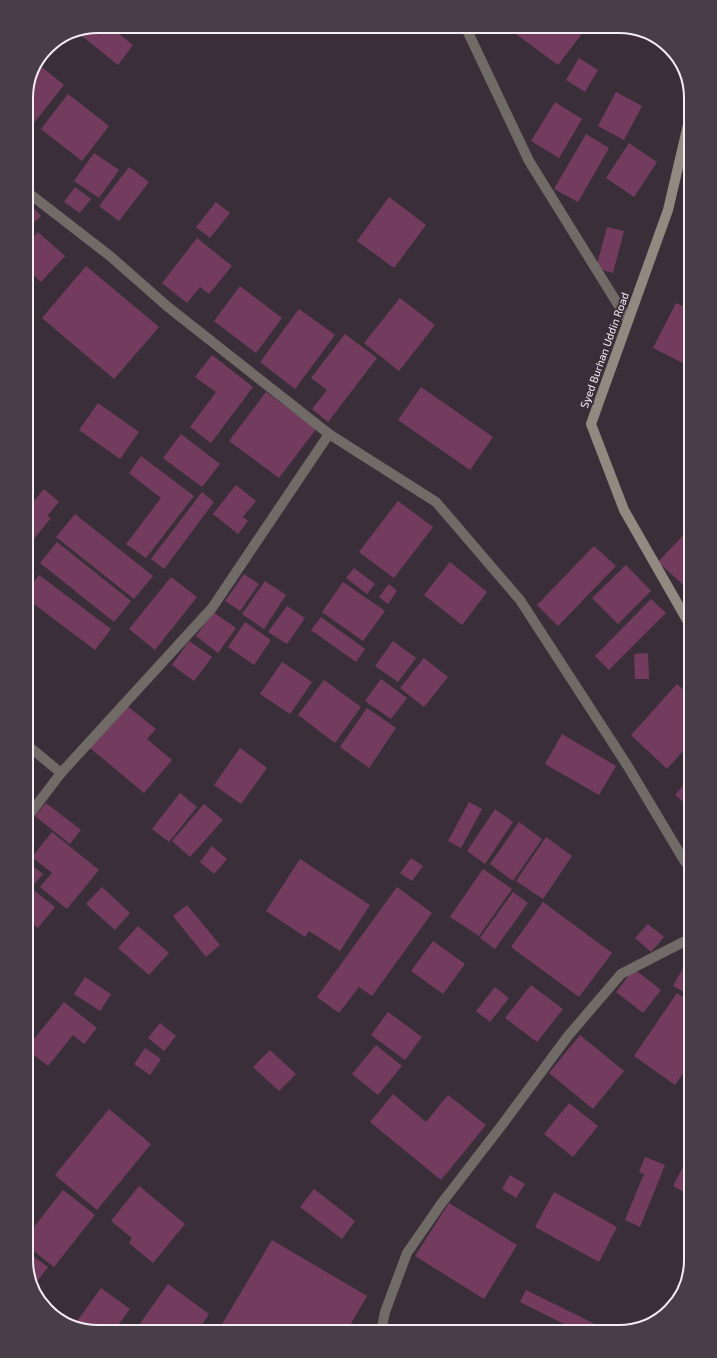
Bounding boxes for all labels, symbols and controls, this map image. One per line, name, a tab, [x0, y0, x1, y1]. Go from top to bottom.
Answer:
street label: Syed Burhan Uddin Road	[577, 290, 631, 410]

